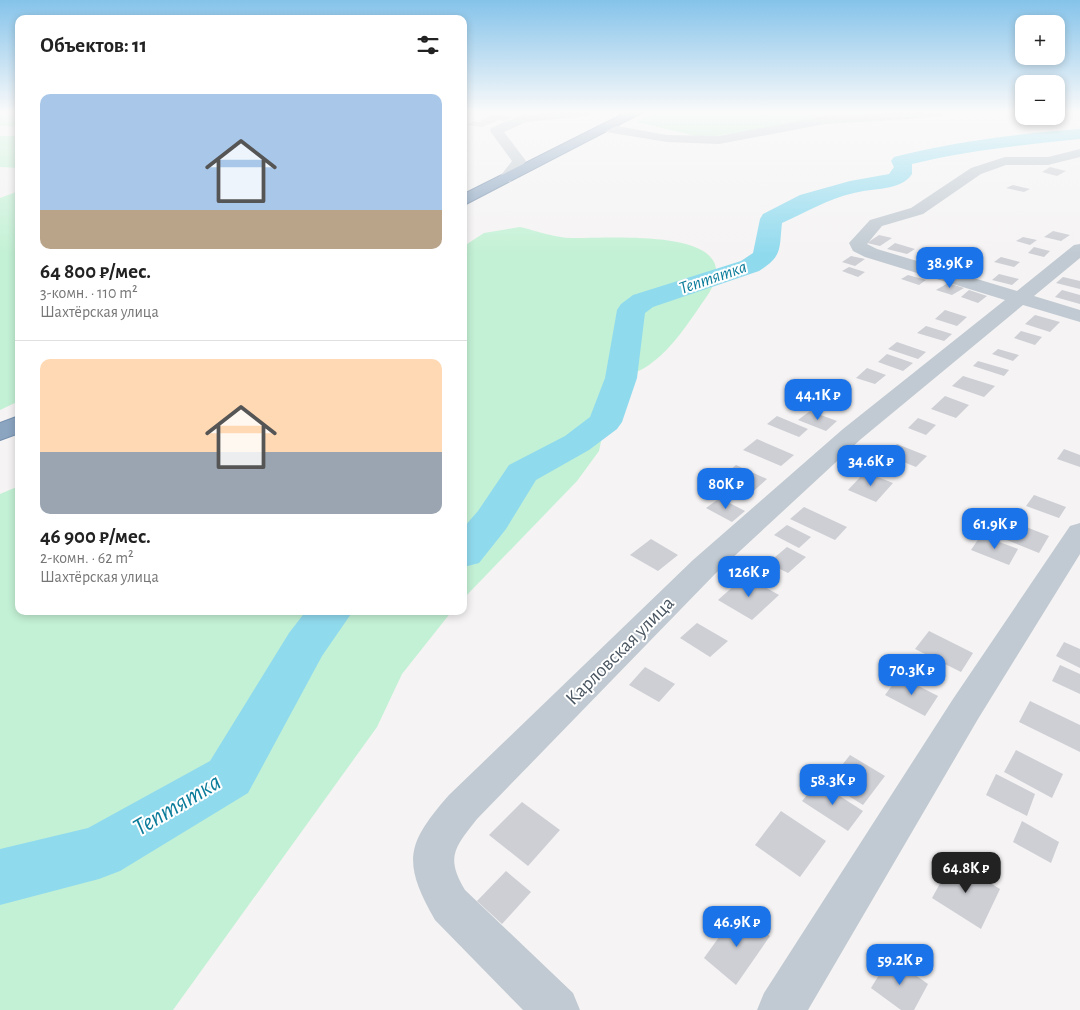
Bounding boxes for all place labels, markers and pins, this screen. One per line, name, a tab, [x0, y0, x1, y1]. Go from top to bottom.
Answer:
pin: 38.9K ₽	[904, 246, 996, 289]
pin: 44.1K ₽	[772, 378, 864, 421]
pin: 34.6K ₽	[825, 444, 917, 487]
pin: 80K ₽	[691, 468, 761, 510]
pin: 61.9K ₽	[949, 508, 1041, 550]
pin: 126K ₽	[708, 556, 790, 598]
pin: 70.3K ₽	[866, 654, 958, 696]
pin: 58.3K ₽	[787, 764, 879, 806]
pin: 64.8K ₽	[920, 852, 1012, 894]
pin: 46.9K ₽	[691, 906, 783, 948]
pin: 59.2K ₽	[854, 944, 946, 986]

